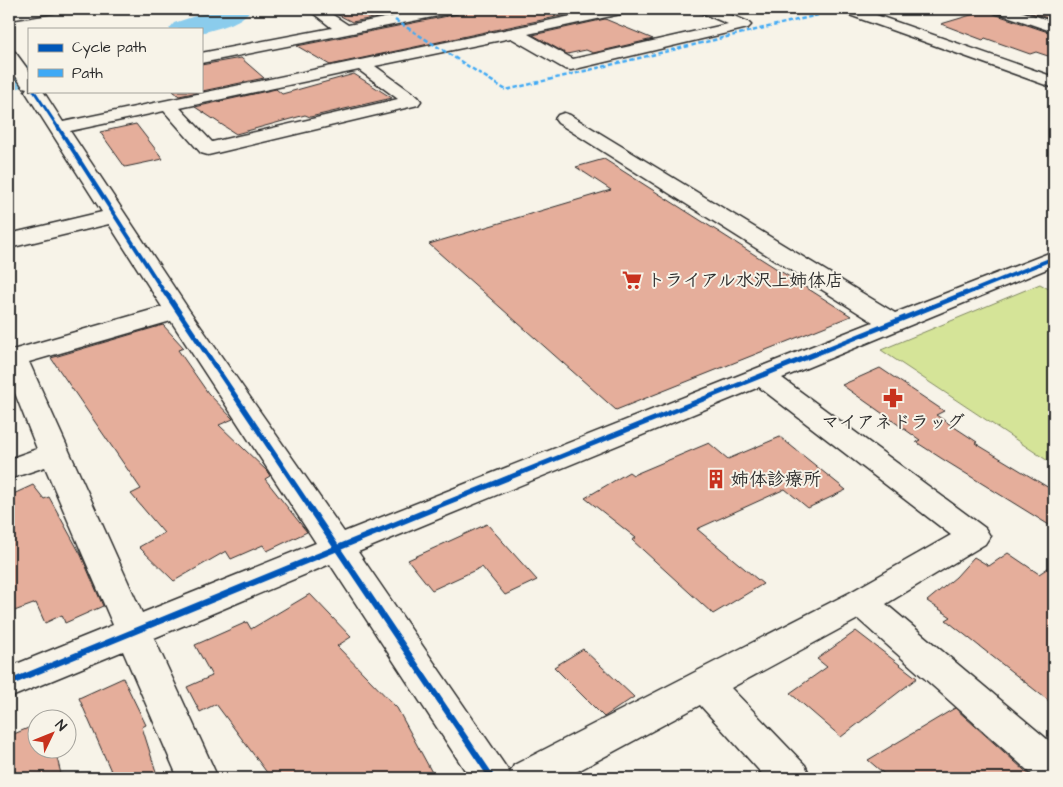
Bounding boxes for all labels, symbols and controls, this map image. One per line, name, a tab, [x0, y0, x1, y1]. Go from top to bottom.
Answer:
legend	[28, 28, 202, 92]
text: Cycle path	[72, 37, 147, 59]
text: Path	[72, 63, 103, 84]
place label: トライアル水沢上姉体店	[647, 268, 844, 293]
supermarket icon: トライアル水沢上姉体店	[621, 269, 643, 291]
pharmacy icon: マイアネドラッグ	[882, 387, 904, 409]
place label: マイアネドラッグ	[821, 410, 965, 435]
place label: 姉体診療所	[731, 467, 821, 492]
building icon: 姉体診療所	[705, 468, 727, 490]
north arrow	[28, 710, 78, 760]
text: N	[50, 716, 71, 736]

